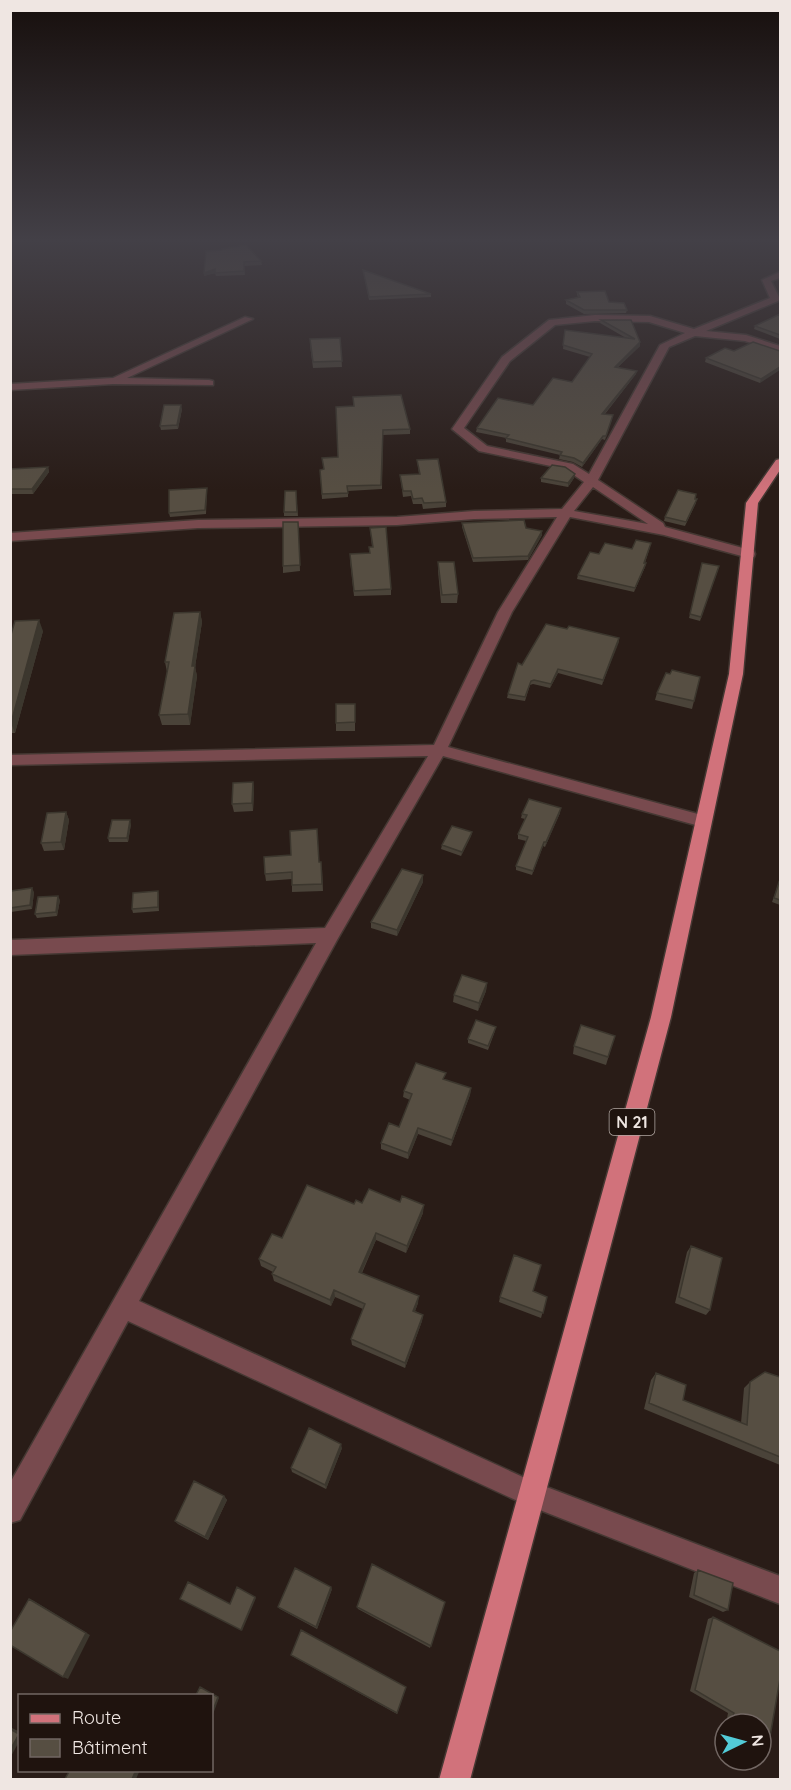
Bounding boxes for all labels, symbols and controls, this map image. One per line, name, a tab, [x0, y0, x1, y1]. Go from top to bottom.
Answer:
road number: N 21	[610, 1109, 654, 1135]
legend	[18, 1694, 213, 1772]
text: Route	[72, 1706, 121, 1729]
north arrow	[713, 1712, 773, 1772]
text: N	[747, 1734, 768, 1747]
text: Bâtiment	[72, 1736, 148, 1759]

